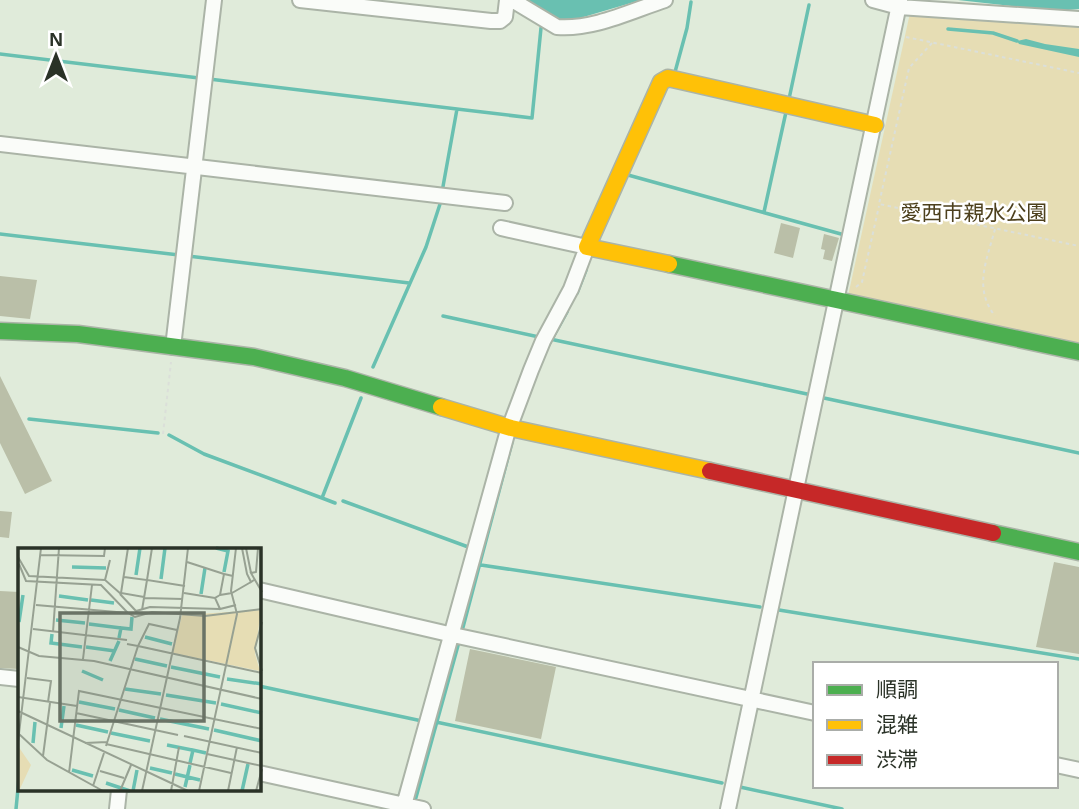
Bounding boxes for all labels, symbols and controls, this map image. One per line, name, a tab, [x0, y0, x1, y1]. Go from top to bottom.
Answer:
north arrow	[21, 21, 91, 91]
text: N	[49, 29, 63, 50]
park label: 愛西市親水公園	[901, 201, 1048, 224]
inset map	[18, 548, 261, 792]
legend	[813, 662, 1058, 788]
text: 順調	[876, 678, 918, 701]
text: 混雑	[876, 713, 918, 736]
text: 渋滞	[876, 748, 918, 771]

